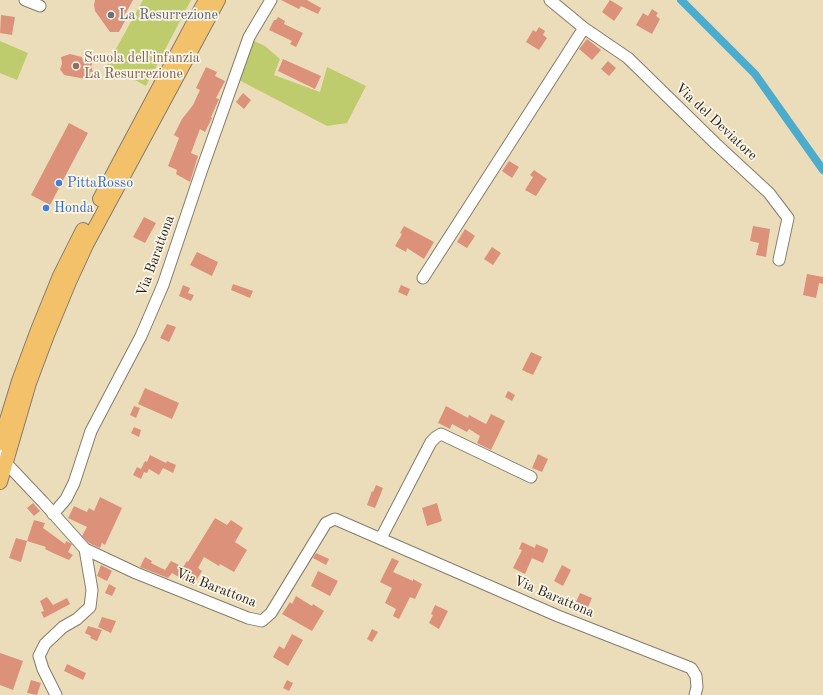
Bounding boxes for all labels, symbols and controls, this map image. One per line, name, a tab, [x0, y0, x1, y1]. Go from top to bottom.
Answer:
place label: La Resurrezione	[119, 7, 218, 23]
marker: La Resurrezione	[106, 10, 116, 20]
place label: Scuola dell'infanzia La Resurrezione	[84, 50, 200, 82]
marker: Scuola dell'infanzia La Resurrezione	[71, 61, 81, 71]
street label: Via del Deviatore	[672, 80, 760, 164]
place label: PittaRosso	[67, 175, 133, 191]
marker: PittaRosso	[54, 178, 64, 188]
place label: Honda	[54, 200, 94, 216]
marker: Honda	[41, 203, 51, 213]
street label: Via Barattona	[134, 213, 178, 299]
street label: Via Barattona	[173, 565, 259, 611]
street label: Via Barattona	[511, 573, 597, 621]

